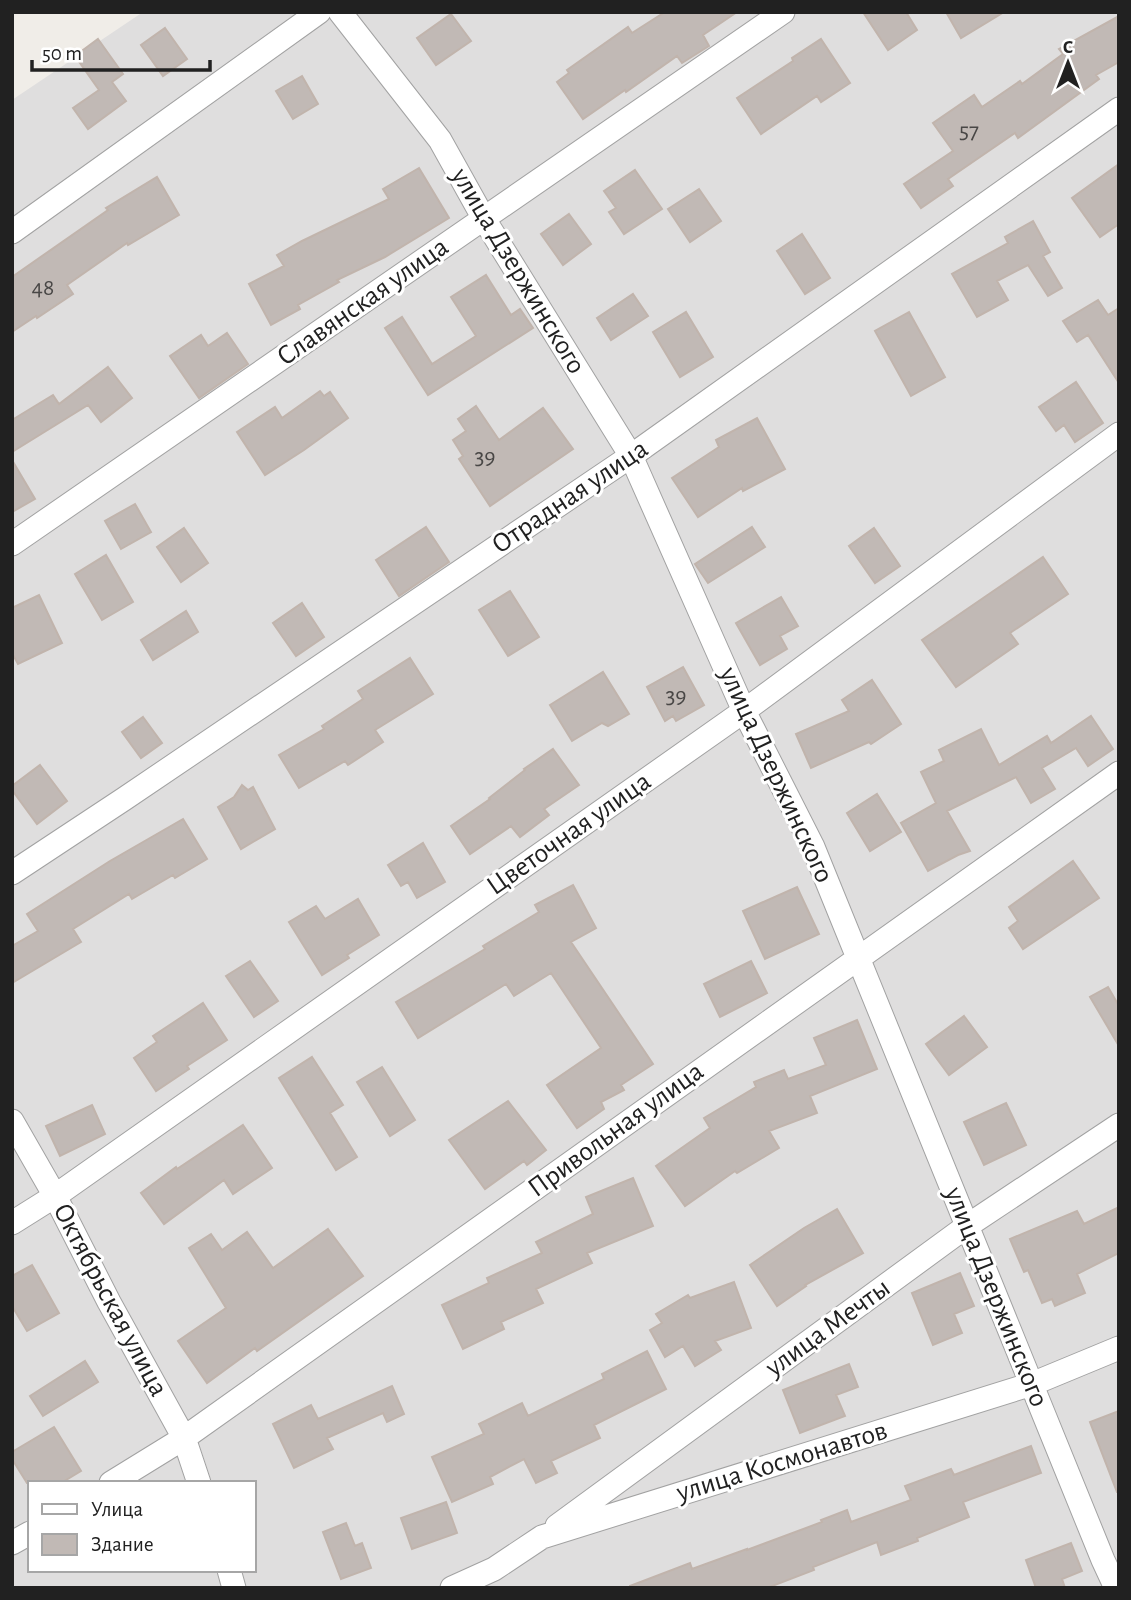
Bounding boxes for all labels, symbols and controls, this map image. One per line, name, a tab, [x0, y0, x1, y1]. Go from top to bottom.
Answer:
scale bar	[32, 28, 210, 72]
north arrow	[1033, 28, 1103, 98]
text: С	[1063, 38, 1073, 57]
text: 50 m	[42, 43, 82, 64]
house number: 57	[959, 119, 979, 143]
street label: улица Дзержинского	[445, 163, 590, 379]
street label: Славянская улица	[272, 232, 454, 371]
house number: 48	[32, 276, 54, 300]
street label: Отрадная улица	[487, 434, 653, 559]
house number: 39	[474, 445, 496, 469]
street label: улица Дзержинского	[713, 662, 838, 887]
house number: 39	[665, 684, 687, 708]
street label: Цветочная улица	[482, 767, 656, 901]
street label: Привольная улица	[523, 1057, 709, 1203]
street label: улица Дзержинского	[939, 1182, 1053, 1411]
street label: Октябрьская улица	[47, 1199, 173, 1401]
street label: улица Мечты	[760, 1274, 895, 1383]
street label: улица Космонавтов	[672, 1417, 891, 1508]
legend	[28, 1481, 256, 1572]
text: Улица	[91, 1499, 144, 1520]
text: Здание	[91, 1534, 154, 1555]

